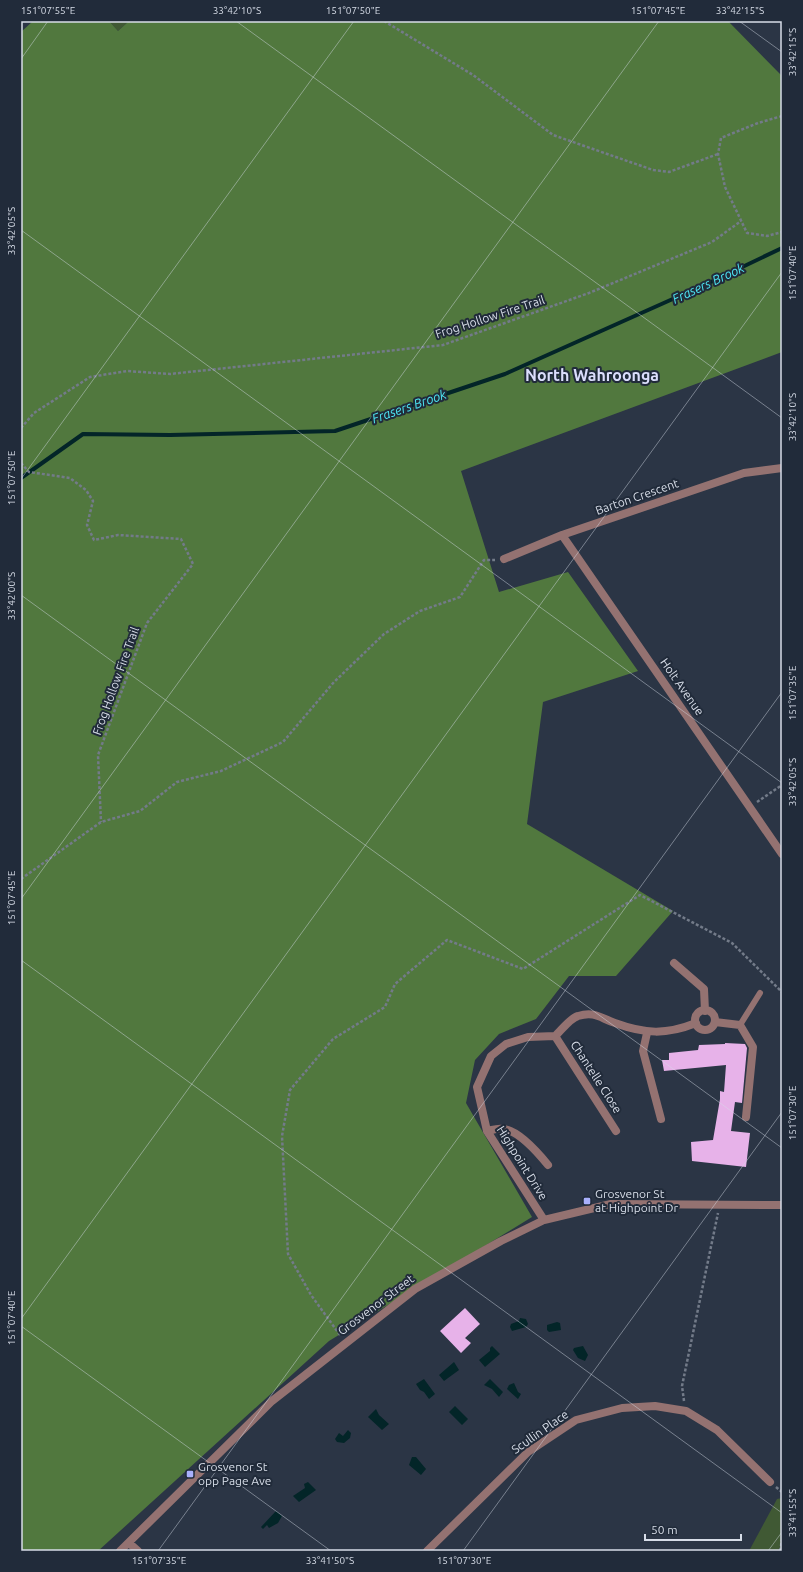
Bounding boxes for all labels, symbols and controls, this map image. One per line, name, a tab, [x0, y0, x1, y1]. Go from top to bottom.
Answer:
text: 151°07'55"E	[21, 5, 76, 16]
text: 33°42'10"S	[213, 5, 261, 16]
text: 151°07'50"E	[326, 5, 381, 16]
text: 151°07'45"E	[631, 5, 686, 16]
text: 33°42'15"S	[716, 5, 764, 16]
text: 33°42'15"S	[787, 28, 798, 76]
text: 33°42'05"S	[6, 207, 17, 255]
text: 151°07'40"E	[787, 245, 798, 300]
water label: Frasers Brook	[670, 260, 747, 306]
street label: Frog Hollow Fire Trail	[434, 293, 546, 340]
district label: North Wahroonga	[525, 366, 659, 384]
water label: Frasers Brook	[370, 387, 448, 425]
text: 33°42'10"S	[787, 393, 798, 441]
text: 151°07'50"E	[6, 450, 17, 505]
street label: Barton Crescent	[594, 476, 680, 517]
text: 33°42'00"S	[6, 572, 17, 620]
street label: Frog Hollow Fire Trail	[90, 625, 141, 737]
street label: Holt Avenue	[658, 656, 707, 718]
text: 151°07'35"E	[787, 665, 798, 720]
text: 33°42'05"S	[787, 758, 798, 806]
text: 151°07'45"E	[6, 870, 17, 925]
street label: Chantelle Close	[568, 1038, 625, 1115]
text: 151°07'30"E	[787, 1085, 798, 1140]
street label: Highpoint Drive	[494, 1123, 550, 1202]
place label: Grosvenor St at Highpoint Dr	[595, 1187, 678, 1214]
marker: Grosvenor St at Highpoint Dr	[582, 1196, 592, 1206]
street label: Grosvenor Street	[335, 1272, 417, 1337]
text: 151°07'40"E	[6, 1290, 17, 1345]
street label: Scullin Place	[509, 1407, 571, 1456]
place label: Grosvenor St opp Page Ave	[198, 1460, 271, 1487]
marker: Grosvenor St opp Page Ave	[185, 1469, 195, 1479]
text: 33°41'55"S	[787, 1489, 798, 1537]
scale bar	[645, 1516, 741, 1542]
text: 50 m	[651, 1523, 678, 1536]
text: 151°07'35"E	[132, 1555, 187, 1566]
text: 33°41'50"S	[306, 1555, 354, 1566]
text: 151°07'30"E	[437, 1555, 492, 1566]

